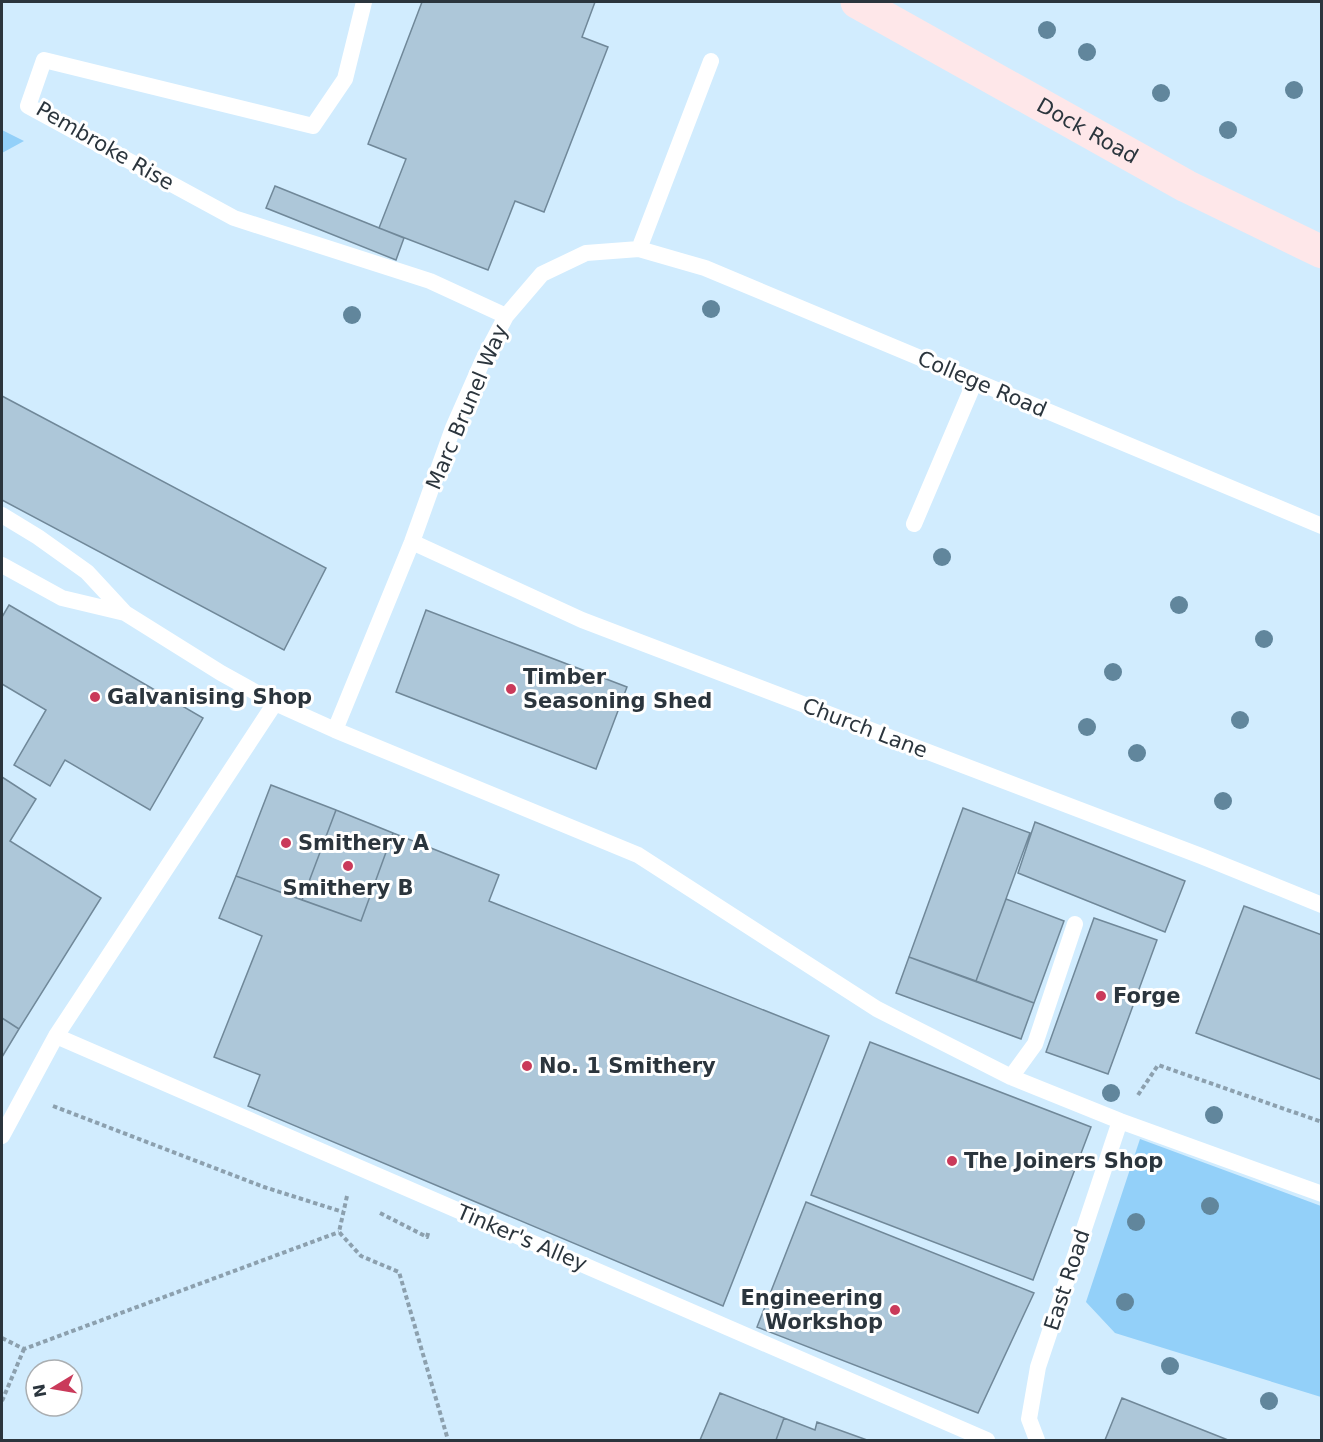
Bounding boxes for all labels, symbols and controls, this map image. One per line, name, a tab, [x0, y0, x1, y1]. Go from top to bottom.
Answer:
street label: Dock Road	[1033, 93, 1142, 169]
street label: Pembroke Rise	[32, 97, 178, 195]
street label: Marc Brunel Way	[421, 321, 513, 493]
street label: College Road	[914, 346, 1050, 422]
place label: Timber Seasoning Shed	[523, 665, 712, 713]
marker: Timber Seasoning Shed	[504, 682, 518, 696]
place label: Galvanising Shop	[107, 685, 312, 709]
marker: Galvanising Shop	[88, 690, 102, 704]
street label: Church Lane	[799, 693, 931, 763]
place label: Smithery A	[298, 831, 430, 855]
marker: Smithery A	[279, 836, 293, 850]
marker: Smithery B	[341, 859, 355, 873]
place label: Smithery B	[283, 876, 413, 900]
place label: Forge	[1113, 984, 1181, 1008]
marker: Forge	[1094, 989, 1108, 1003]
place label: No. 1 Smithery	[539, 1054, 716, 1078]
marker: No. 1 Smithery	[520, 1059, 534, 1073]
place label: The Joiners Shop	[964, 1149, 1163, 1173]
marker: The Joiners Shop	[945, 1154, 959, 1168]
street label: Tinker's Alley	[452, 1199, 591, 1276]
street label: East Road	[1039, 1227, 1095, 1333]
place label: Engineering Workshop	[741, 1286, 883, 1334]
marker: Engineering Workshop	[888, 1303, 902, 1317]
north arrow	[24, 1358, 84, 1418]
text: N	[29, 1382, 50, 1399]

